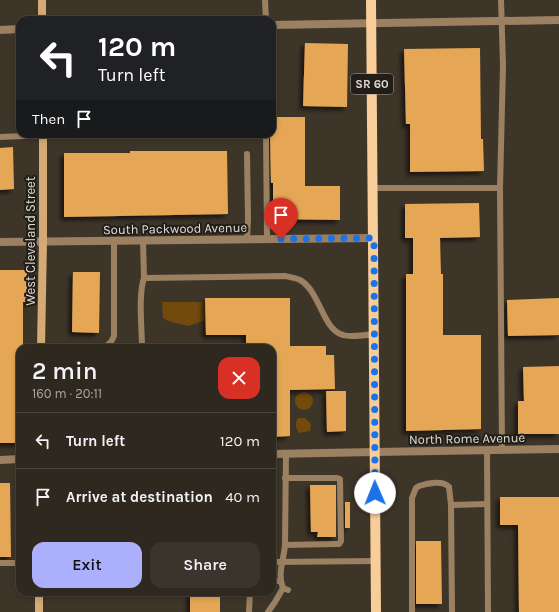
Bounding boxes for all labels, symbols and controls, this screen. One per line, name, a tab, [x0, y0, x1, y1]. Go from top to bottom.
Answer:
text: 120 m	[98, 30, 176, 63]
icon: left	[32, 32, 84, 84]
text: Turn left	[98, 64, 166, 86]
road number: SR 60	[351, 74, 393, 94]
icon: arrive	[73, 108, 95, 130]
text: Then	[32, 110, 65, 128]
street label: West Cleveland Street	[23, 176, 38, 306]
pin	[264, 198, 298, 239]
icon: arrive	[270, 204, 292, 226]
street label: South Packwood Avenue	[103, 220, 248, 237]
text: 2 min	[32, 357, 98, 385]
button: close	[218, 357, 260, 399]
text: 160 m · 20:11	[32, 386, 102, 401]
icon: left	[32, 430, 54, 452]
street label: North Rome Avenue	[409, 430, 526, 447]
text: Turn left	[66, 432, 125, 450]
text: 120 m	[220, 432, 260, 450]
position arrow	[354, 472, 396, 514]
icon: arrive	[32, 486, 54, 508]
text: Arrive at destination	[66, 488, 213, 506]
text: 40 m	[225, 488, 260, 506]
button: Exit	[32, 542, 142, 588]
button: Share	[150, 542, 260, 588]

